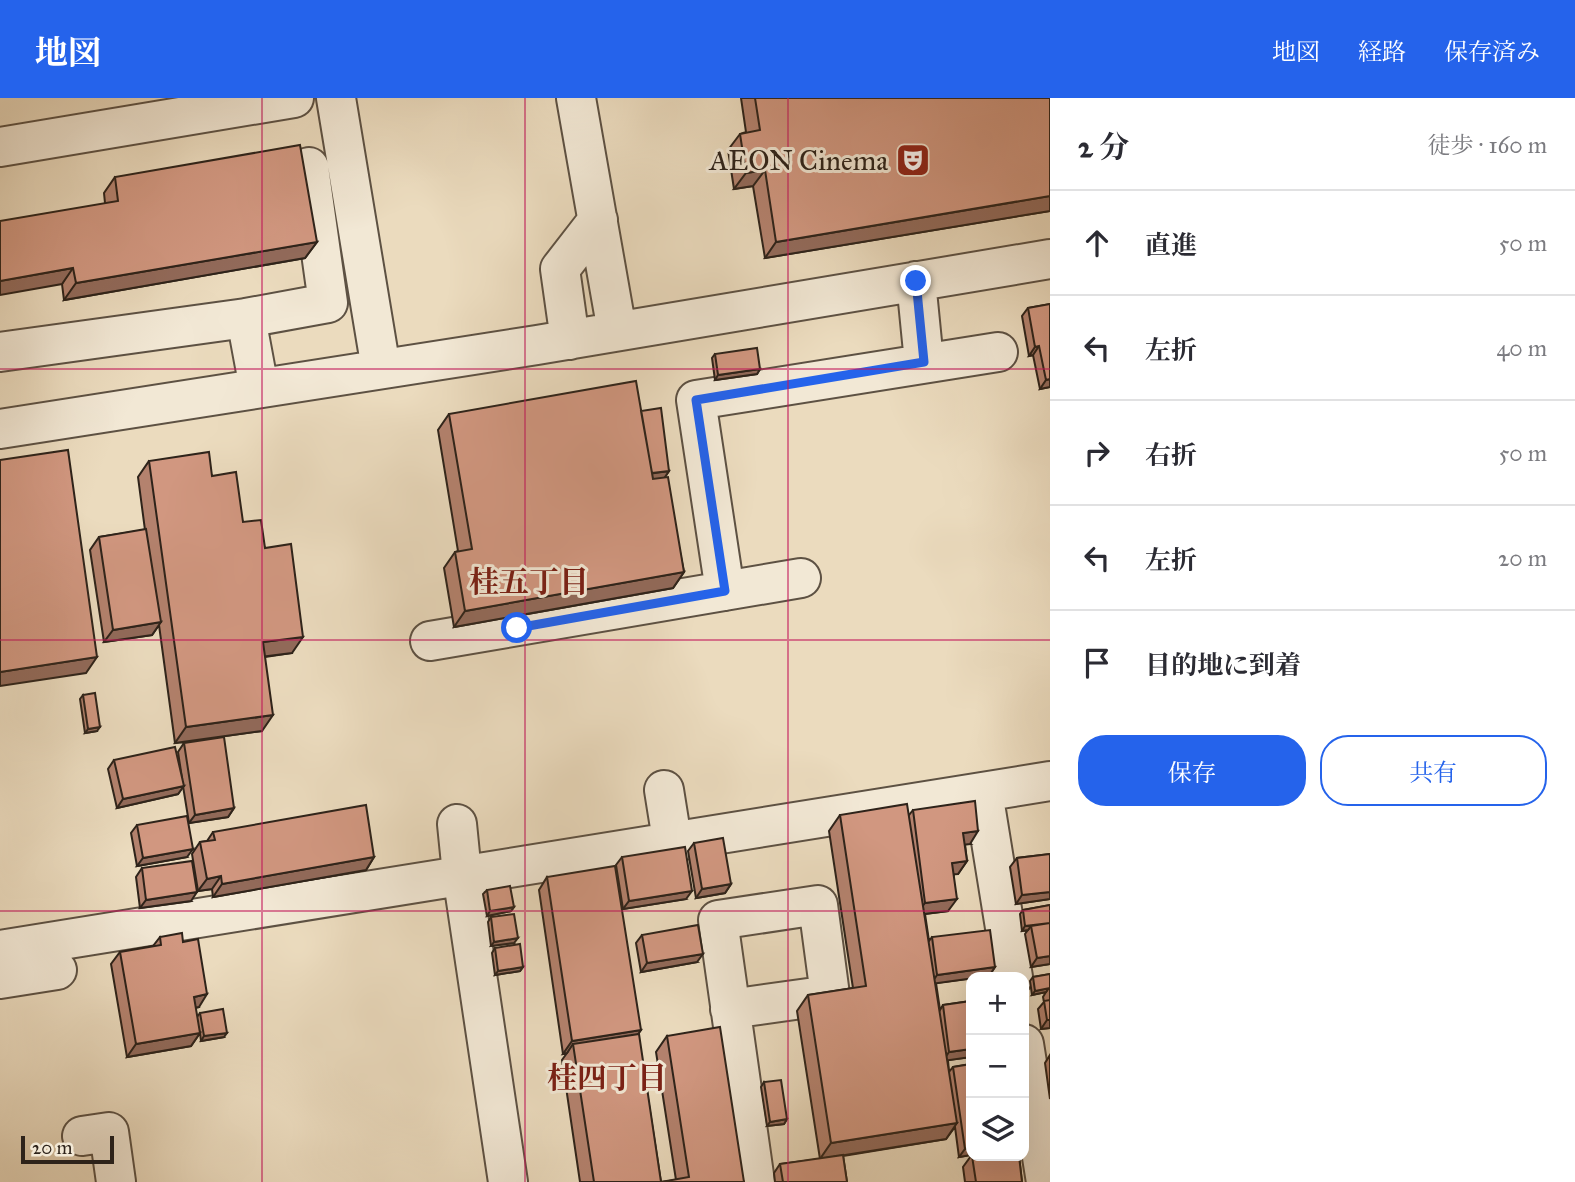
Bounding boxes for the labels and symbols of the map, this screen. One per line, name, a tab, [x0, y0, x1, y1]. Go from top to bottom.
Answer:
theatre icon: AEON Cinema	[894, 141, 932, 179]
place label: AEON Cinema	[708, 143, 888, 178]
route end	[900, 265, 931, 296]
district label: 桂五丁目	[469, 564, 589, 600]
route start	[501, 612, 532, 643]
district label: 桂四丁目	[547, 1060, 667, 1096]
scale bar	[21, 1133, 114, 1165]

